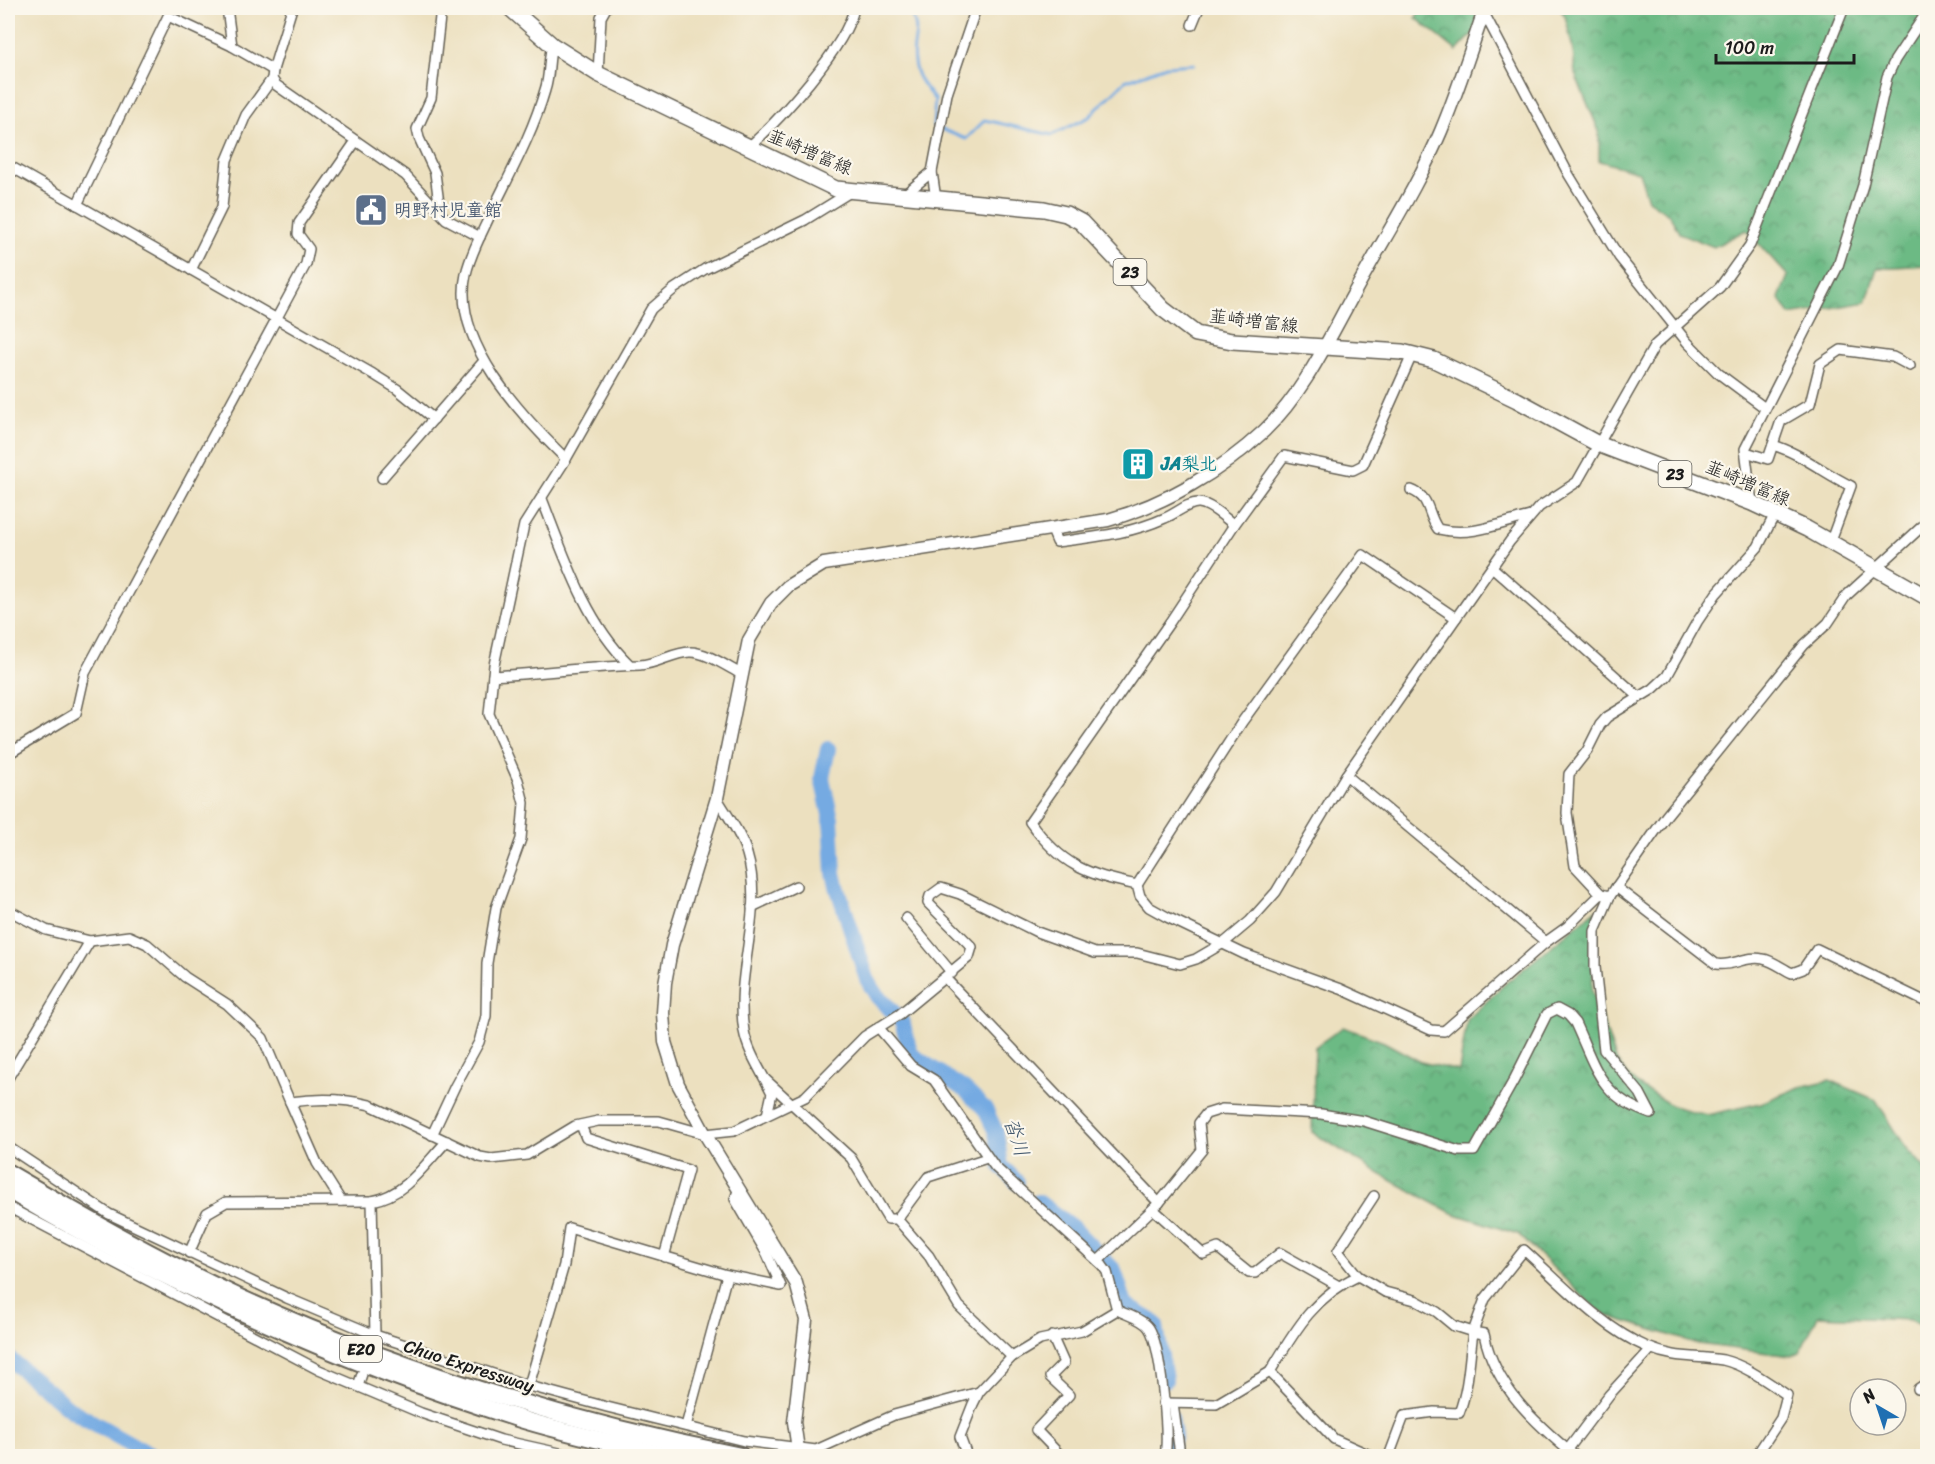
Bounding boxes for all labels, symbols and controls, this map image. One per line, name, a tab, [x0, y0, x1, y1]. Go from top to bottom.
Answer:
scale bar	[1716, 27, 1854, 65]
text: 100 m	[1725, 32, 1774, 64]
street label: 韮崎増富線	[762, 120, 858, 184]
public building icon: 明野村児童館	[353, 192, 389, 228]
place label: 明野村児童館	[394, 194, 502, 226]
road number: 23	[1114, 259, 1146, 285]
street label: 韮崎増富線	[1207, 300, 1301, 342]
building icon: JA梨北	[1120, 446, 1156, 482]
place label: JA梨北	[1160, 448, 1217, 480]
street label: 韮崎増富線	[1700, 451, 1796, 515]
road number: 23	[1658, 461, 1692, 487]
water label: 沓川	[994, 1113, 1039, 1162]
street label: Chuo Expressway	[400, 1330, 539, 1402]
road number: E20	[340, 1336, 382, 1362]
north arrow	[1848, 1377, 1908, 1437]
text: N	[1855, 1380, 1883, 1411]

